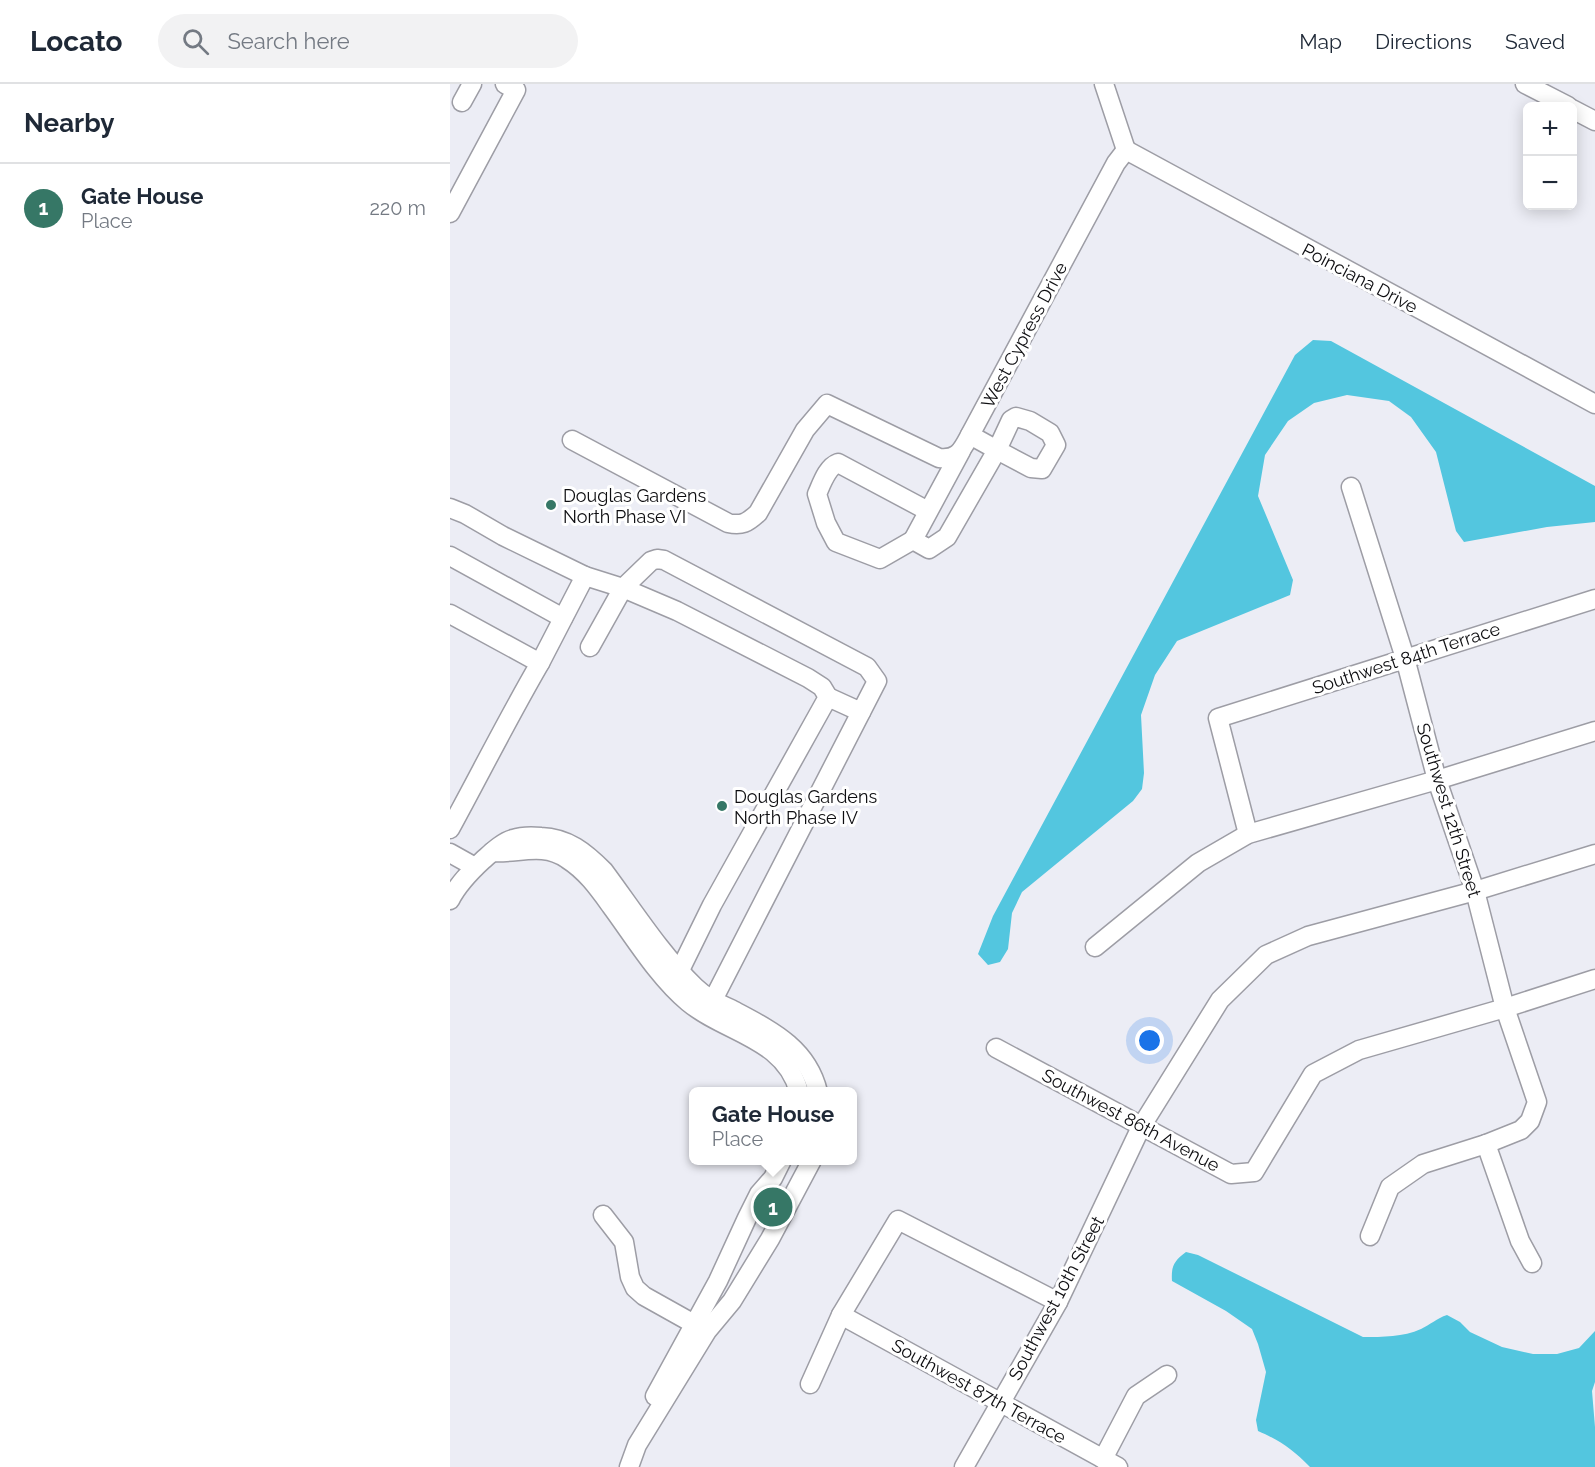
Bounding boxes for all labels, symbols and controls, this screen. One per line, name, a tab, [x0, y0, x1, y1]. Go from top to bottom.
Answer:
search box	[158, 14, 578, 68]
text: Locato	[30, 25, 122, 58]
icon: search	[179, 25, 212, 58]
text: Search here	[227, 28, 350, 54]
text: Map	[1299, 29, 1342, 54]
text: Directions	[1375, 29, 1472, 54]
text: Saved	[1505, 29, 1565, 54]
map controls	[1523, 102, 1577, 210]
button: +	[1523, 102, 1577, 156]
text: Nearby	[24, 108, 114, 138]
button: −	[1523, 156, 1577, 210]
text: Gate House	[81, 183, 203, 209]
text: 1	[39, 196, 48, 220]
text: 220 m	[369, 196, 426, 220]
text: Place	[81, 209, 132, 233]
street label: Poinciana Drive	[1299, 239, 1422, 317]
street label: West Cypress Drive	[977, 258, 1072, 412]
place label: Douglas Gardens North Phase VI	[563, 485, 706, 527]
marker: Douglas Gardens North Phase VI	[544, 498, 558, 512]
street label: Southwest 84th Terrace	[1309, 618, 1503, 698]
street label: Southwest 12th Street	[1413, 720, 1485, 900]
place label: Douglas Gardens North Phase IV	[734, 786, 877, 828]
marker: Douglas Gardens North Phase IV	[715, 799, 729, 813]
your location	[1135, 1026, 1164, 1055]
street label: Southwest 86th Avenue	[1039, 1064, 1224, 1176]
popup	[689, 1087, 857, 1165]
text: Gate House	[712, 1101, 834, 1127]
text: Place	[712, 1127, 763, 1151]
pin: 1	[754, 1184, 792, 1230]
street label: Southwest 10th Street	[1004, 1212, 1108, 1384]
street label: Southwest 87th Terrace	[888, 1334, 1070, 1448]

